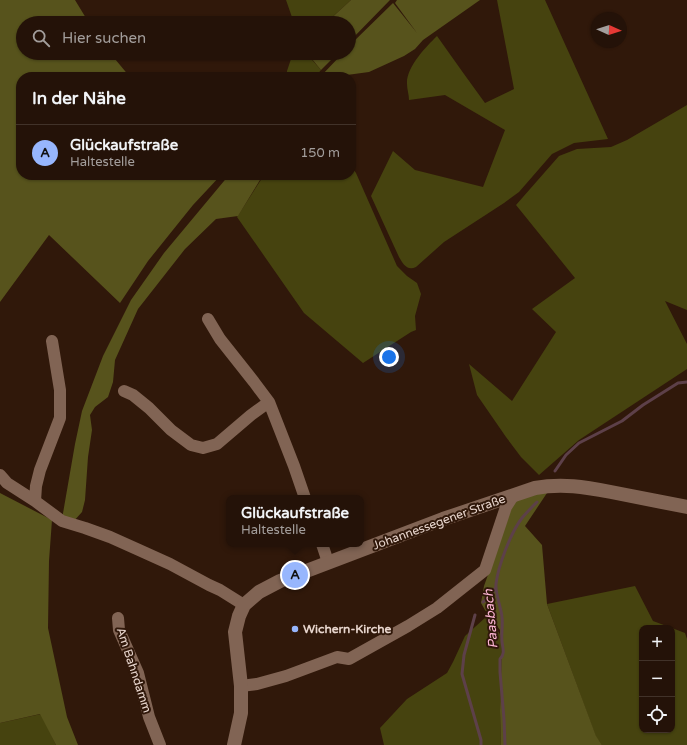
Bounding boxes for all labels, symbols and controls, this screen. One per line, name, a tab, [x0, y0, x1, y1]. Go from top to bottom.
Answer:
north arrow	[591, 12, 627, 48]
search box	[16, 16, 356, 60]
icon: search	[30, 27, 52, 49]
text: Hier suchen	[62, 29, 146, 47]
text: In der Nähe	[32, 88, 126, 109]
text: Glückaufstraße	[70, 136, 178, 154]
text: A	[40, 145, 50, 161]
text: 150 m	[300, 145, 340, 161]
text: Haltestelle	[70, 154, 135, 170]
your location	[379, 347, 399, 367]
street label: Johannessegener Straße	[371, 491, 507, 553]
popup	[226, 495, 364, 547]
text: Glückaufstraße	[241, 504, 349, 522]
text: Haltestelle	[241, 522, 306, 538]
pin: A	[282, 560, 308, 590]
water label: Paasbach	[480, 587, 502, 649]
place label: Wichern-Kirche	[303, 622, 391, 636]
marker: Wichern-Kirche	[290, 624, 300, 634]
street label: Am Bahndamm	[114, 625, 154, 715]
map controls	[639, 625, 675, 733]
button: +	[639, 625, 675, 661]
button: −	[639, 661, 675, 697]
button: locate	[639, 697, 675, 733]

